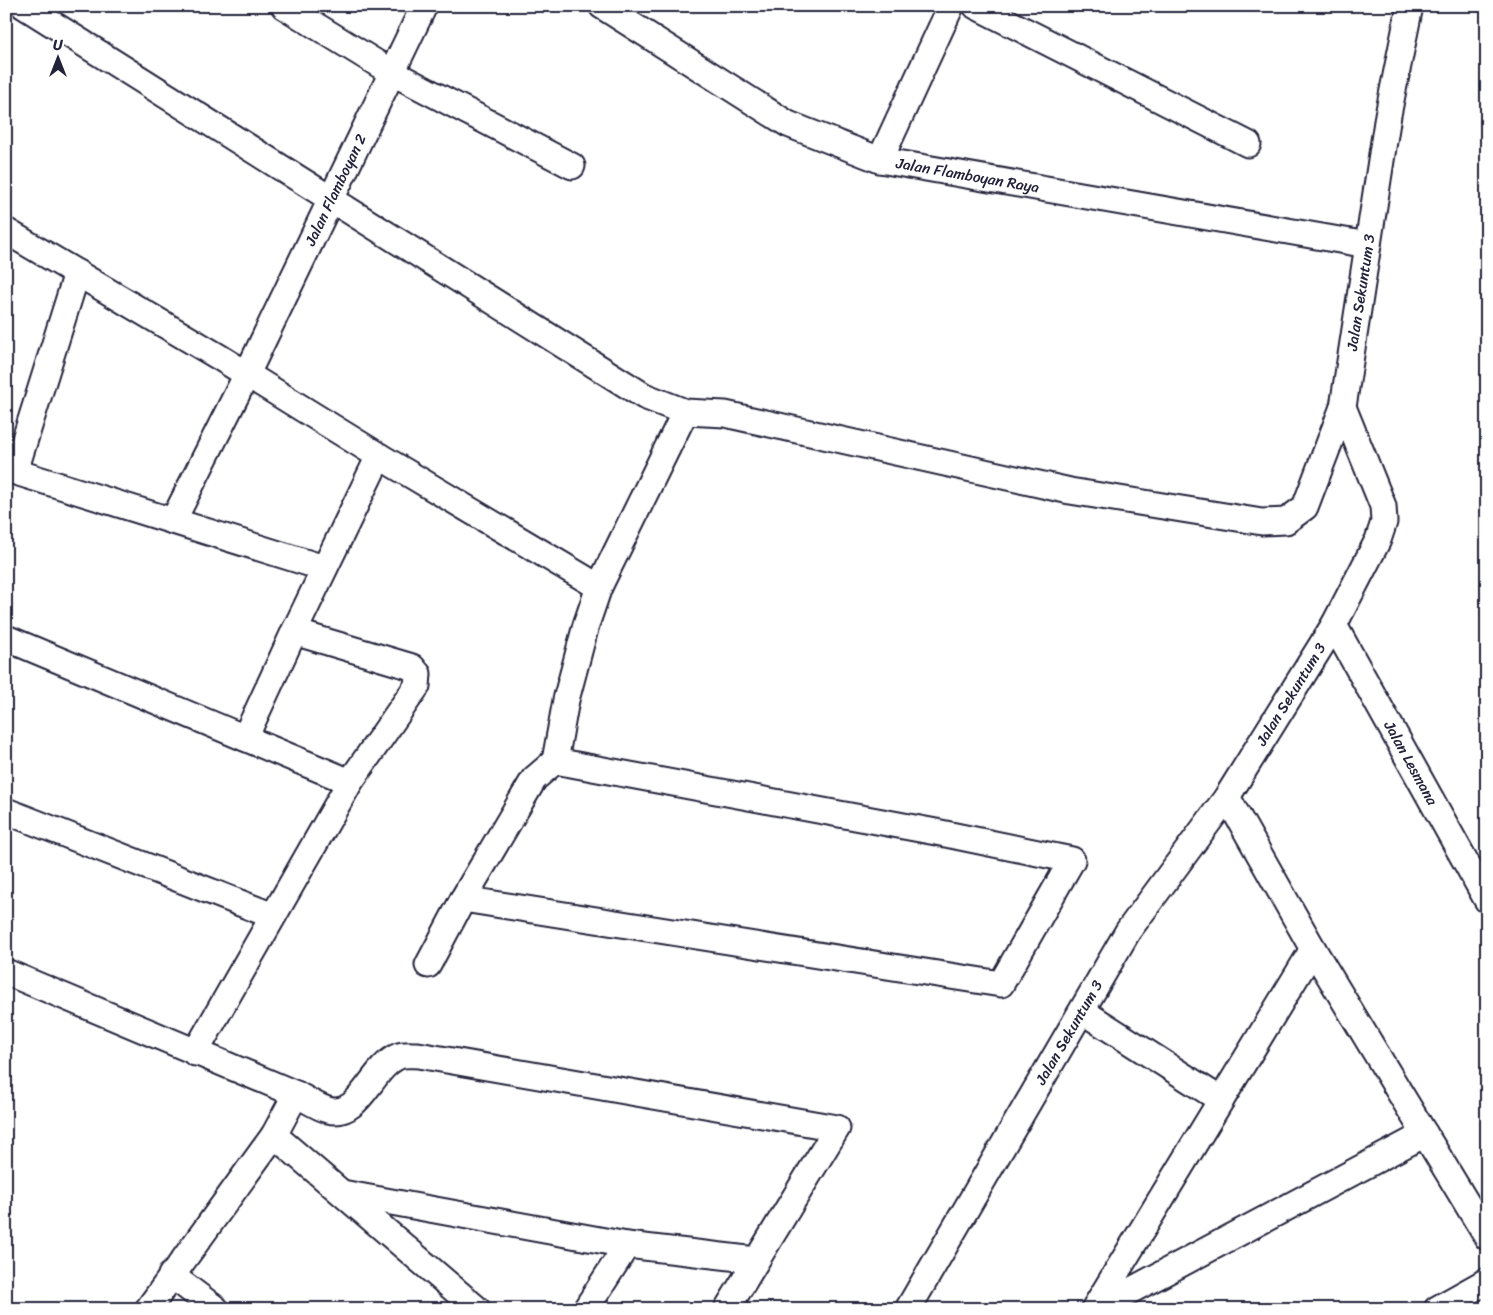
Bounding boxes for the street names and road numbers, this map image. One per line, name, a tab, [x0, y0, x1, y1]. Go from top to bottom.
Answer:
street label: Jalan Flamboyan 2	[297, 129, 374, 251]
street label: Jalan Flamboyan Raya	[893, 150, 1042, 201]
street label: Jalan Sekuntum 3	[1339, 232, 1382, 353]
street label: Jalan Sekuntum 3	[1248, 637, 1333, 752]
street label: Jalan Lesmana	[1376, 715, 1445, 811]
street label: Jalan Sekuntum 3	[1028, 975, 1110, 1091]

